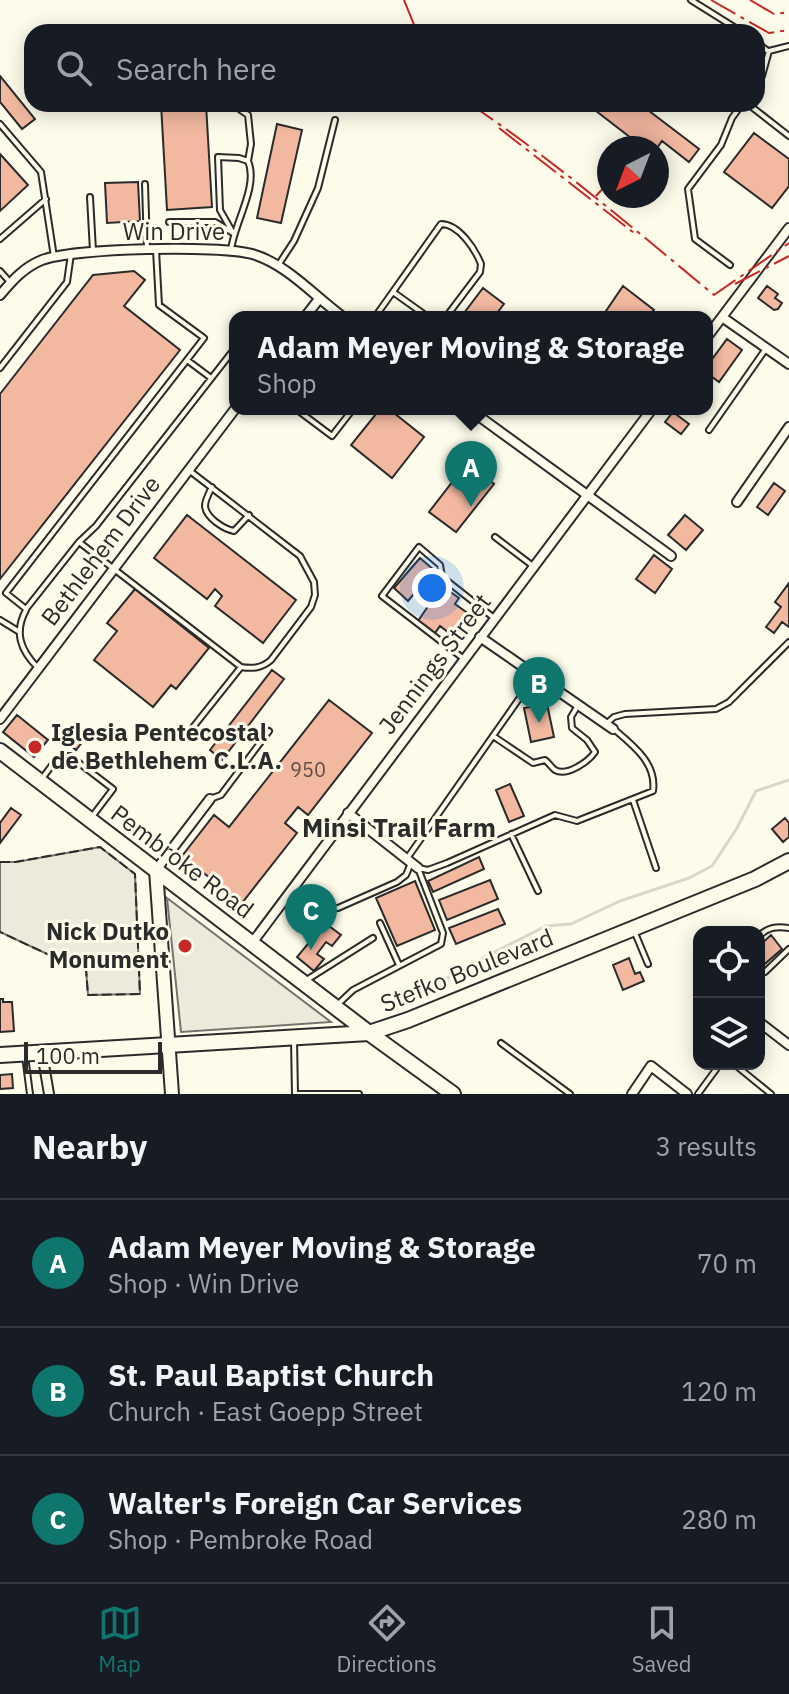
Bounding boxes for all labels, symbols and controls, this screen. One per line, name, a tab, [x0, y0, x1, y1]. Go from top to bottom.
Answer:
search box	[24, 24, 765, 112]
icon: search	[52, 46, 96, 90]
text: Search here	[116, 49, 277, 88]
north arrow	[597, 136, 669, 208]
street label: Win Drive	[123, 215, 225, 247]
popup	[229, 311, 713, 415]
text: Adam Meyer Moving & Storage	[257, 327, 685, 366]
text: Shop	[257, 366, 317, 400]
pin: A	[445, 441, 497, 507]
street label: Bethlehem Drive	[33, 469, 167, 632]
your location	[412, 568, 452, 608]
street label: Jennings Street	[371, 587, 498, 740]
pin: B	[513, 657, 565, 723]
place label: Iglesia Pentecostal de Bethlehem C.L.A.	[51, 716, 282, 776]
marker: Iglesia Pentecostal de Bethlehem C.L.A.	[26, 738, 44, 756]
house number: 950	[290, 756, 326, 783]
street label: Pembroke Road	[105, 797, 260, 925]
district label: Minsi Trail Farm	[302, 810, 496, 844]
pin: C	[285, 884, 337, 950]
place label: Nick Dutko Monument	[46, 915, 169, 975]
street label: Stefko Boulevard	[375, 921, 558, 1019]
map controls	[693, 926, 765, 1070]
button: locate	[693, 926, 765, 998]
marker: Nick Dutko Monument	[176, 937, 194, 955]
button: layers	[693, 998, 765, 1070]
scale bar	[24, 1038, 162, 1074]
text: 100 m	[36, 1041, 100, 1070]
text: Nearby	[32, 1124, 147, 1168]
text: 3 results	[655, 1129, 757, 1163]
text: Adam Meyer Moving & Storage	[108, 1227, 536, 1266]
text: A	[49, 1246, 67, 1280]
text: 70 m	[697, 1246, 757, 1280]
text: Shop · Win Drive	[108, 1266, 299, 1300]
text: St. Paul Baptist Church	[108, 1355, 434, 1394]
text: B	[49, 1374, 67, 1408]
text: 120 m	[681, 1374, 757, 1408]
text: Church · East Goepp Street	[108, 1394, 423, 1428]
text: Walter's Foreign Car Services	[108, 1483, 522, 1522]
text: C	[50, 1502, 66, 1536]
text: 280 m	[681, 1502, 757, 1536]
text: Shop · Pembroke Road	[108, 1522, 373, 1556]
tab: Map	[98, 1601, 142, 1678]
tab: Directions	[337, 1601, 437, 1678]
tab: Saved	[632, 1601, 691, 1678]

